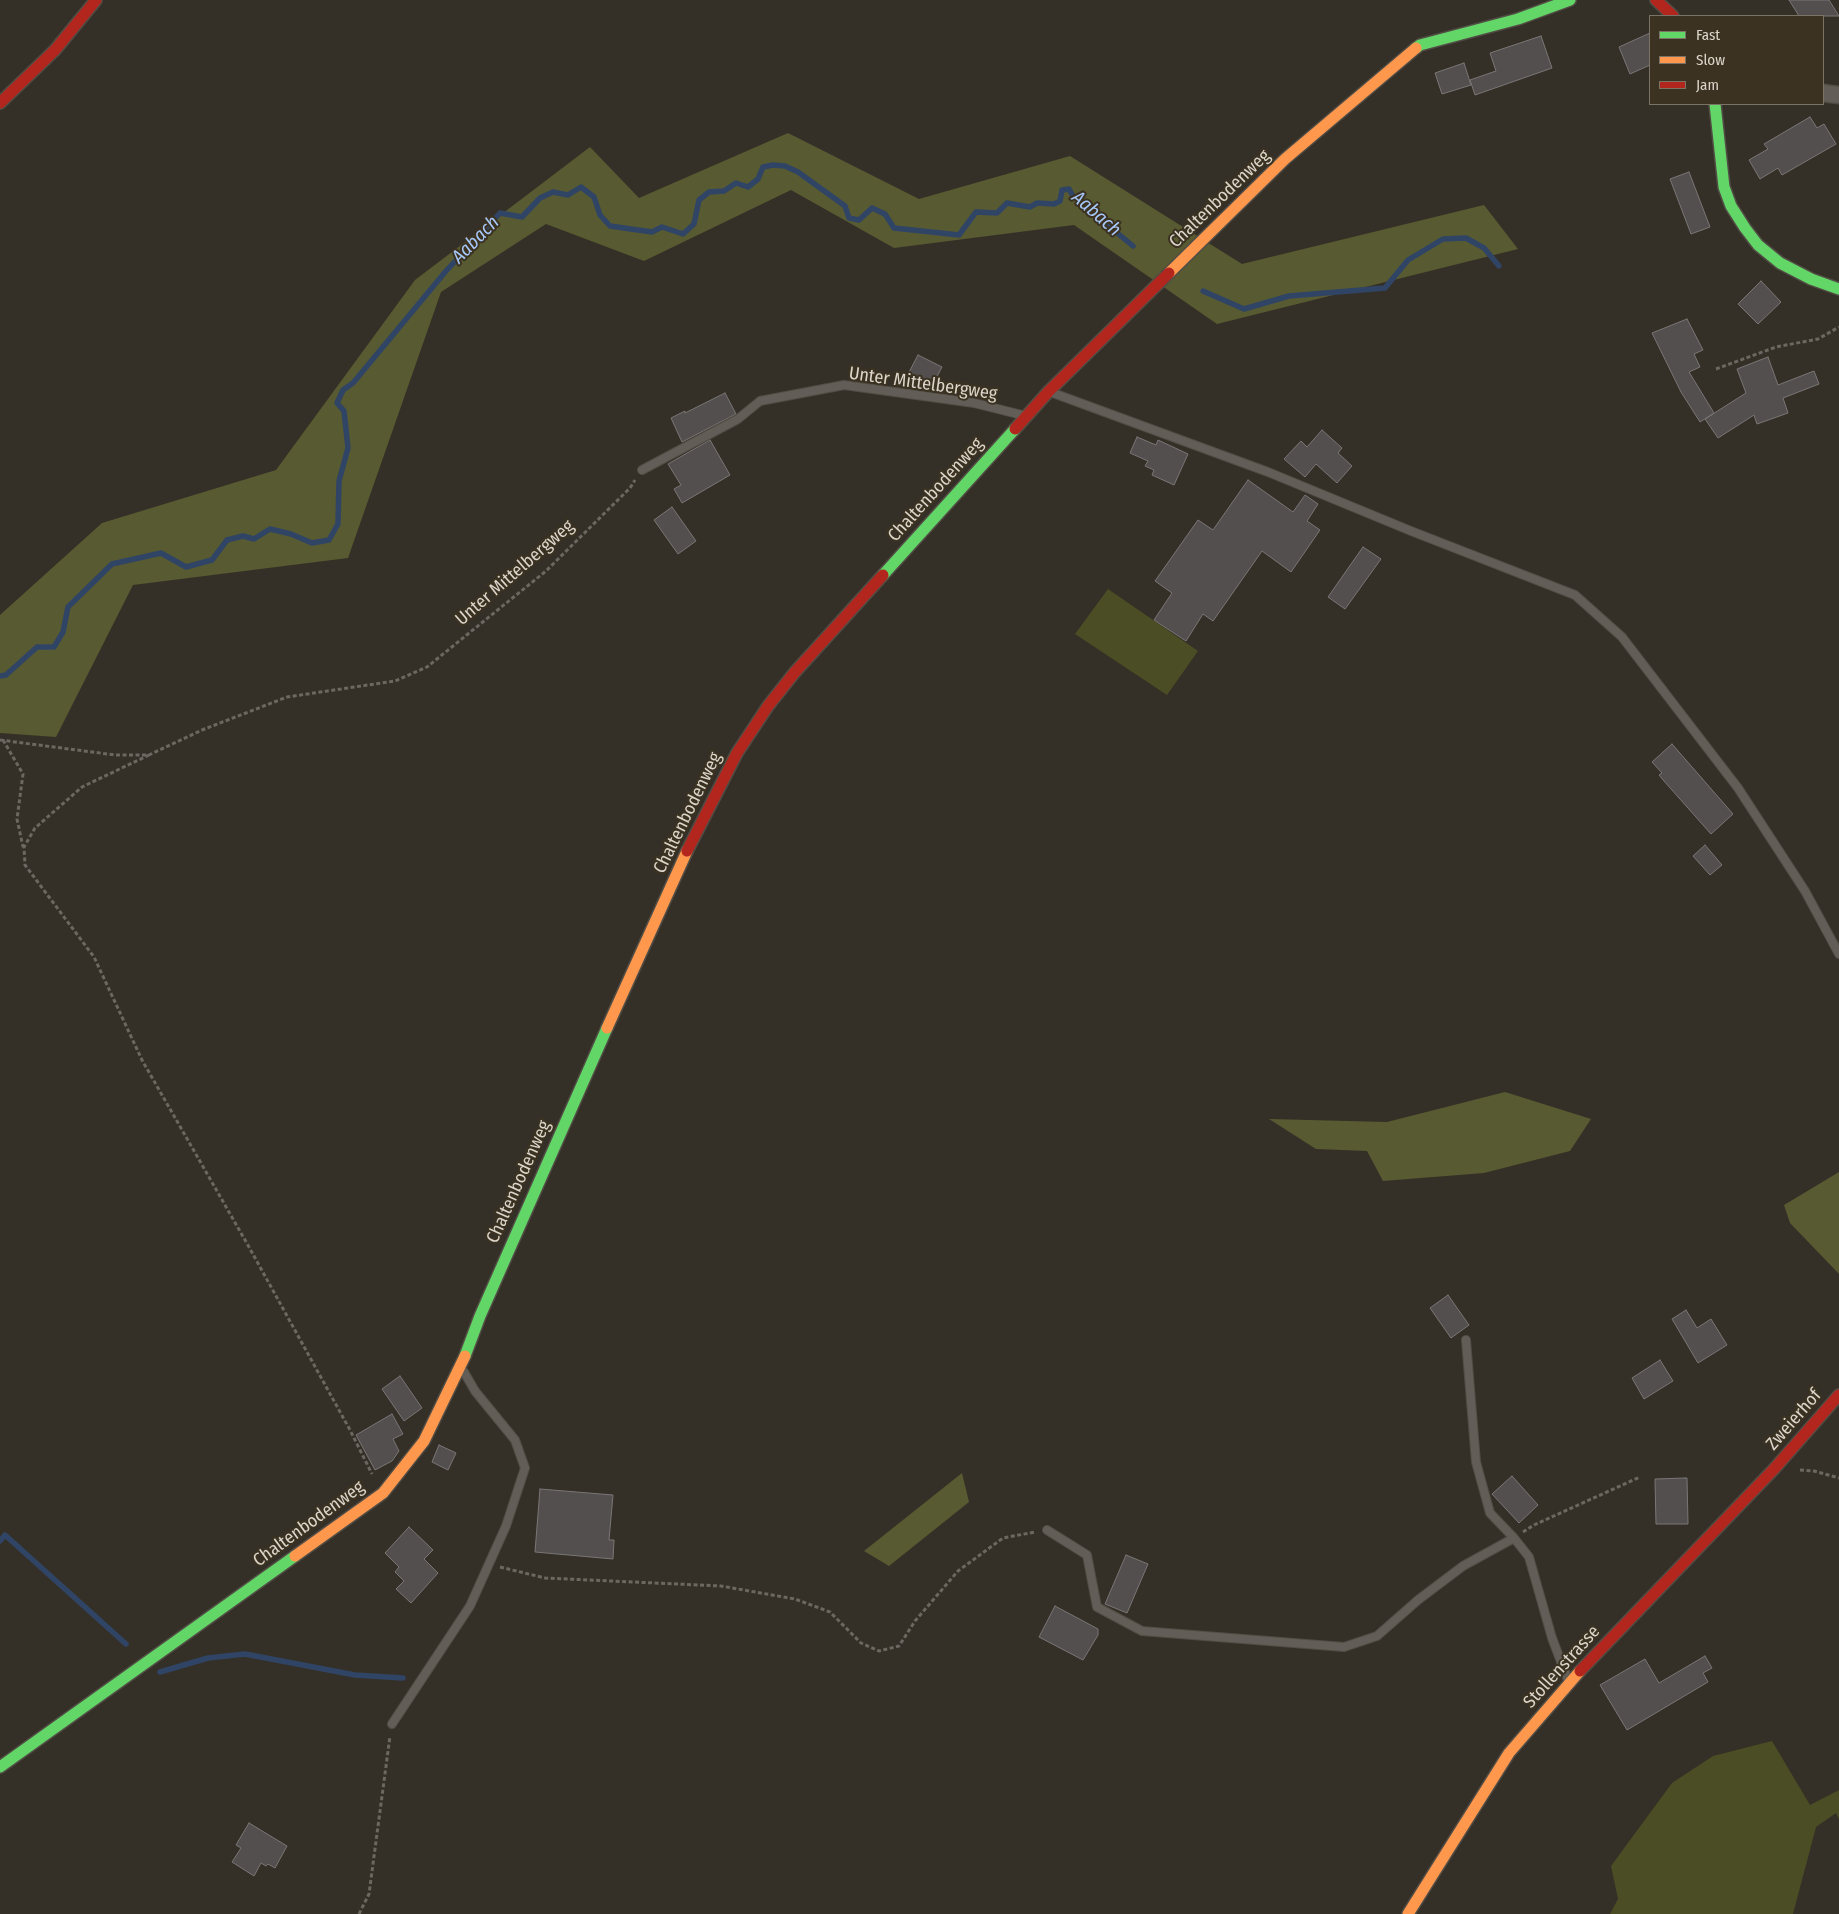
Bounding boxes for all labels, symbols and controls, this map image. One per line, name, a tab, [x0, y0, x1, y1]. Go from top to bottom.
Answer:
legend	[1649, 15, 1824, 105]
text: Fast	[1696, 26, 1720, 44]
text: Slow	[1696, 51, 1725, 69]
text: Jam	[1696, 76, 1719, 94]
street label: Chaltenbodenweg	[1165, 145, 1275, 253]
water label: Aabach	[1067, 186, 1125, 242]
water label: Aabach	[448, 212, 504, 268]
street label: Unter Mittelbergweg	[847, 363, 999, 405]
street label: Chaltenbodenweg	[884, 434, 988, 546]
street label: Unter Mittelbergweg	[451, 516, 579, 630]
street label: Chaltenbodenweg	[649, 749, 727, 877]
street label: Chaltenbodenweg	[482, 1117, 556, 1247]
street label: Zweierhof	[1762, 1385, 1826, 1455]
street label: Chaltenbodenweg	[249, 1476, 369, 1572]
street label: Stollenstrasse	[1519, 1621, 1605, 1713]

